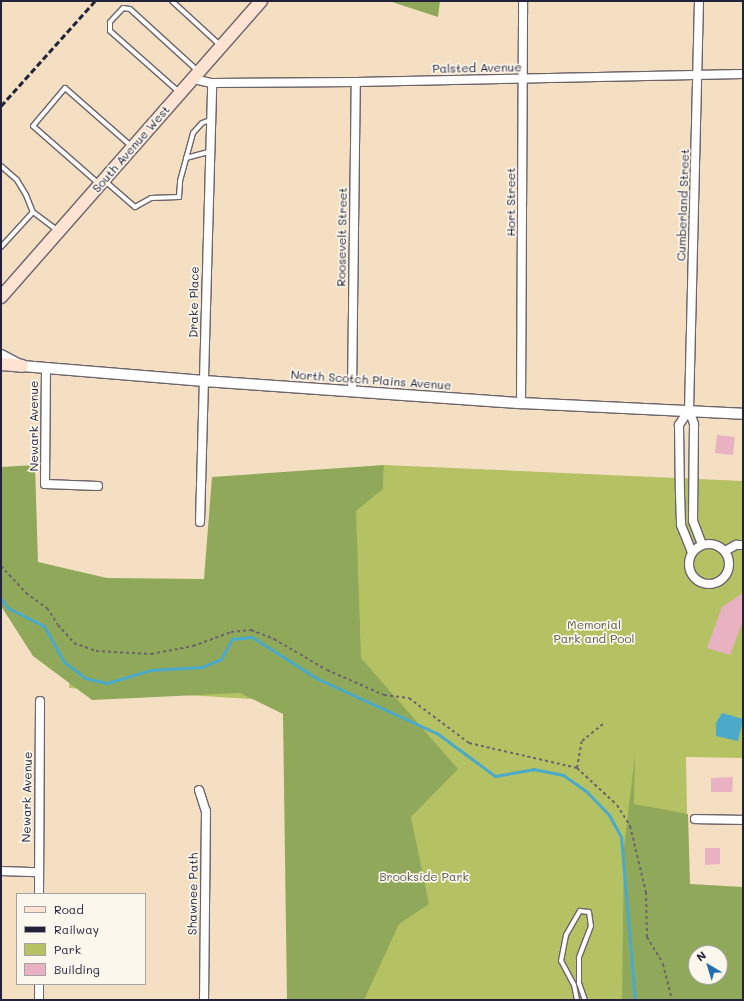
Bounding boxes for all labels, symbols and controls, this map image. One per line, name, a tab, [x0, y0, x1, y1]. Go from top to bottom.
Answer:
street label: Palsted Avenue	[432, 60, 522, 76]
street label: South Avenue West	[89, 102, 173, 196]
street label: Cumberland Street	[674, 148, 692, 262]
street label: Hort Street	[504, 167, 518, 237]
street label: Roosevelt Street	[334, 187, 350, 287]
street label: Drake Place	[186, 266, 202, 338]
street label: North Scotch Plains Avenue	[290, 367, 452, 393]
street label: Newark Avenue	[27, 381, 41, 471]
park label: Memorial Park and Pool	[553, 618, 635, 646]
street label: Newark Avenue	[19, 751, 35, 843]
street label: Shawnee Path	[185, 853, 201, 935]
park label: Brookside Park	[379, 870, 469, 884]
legend	[16, 893, 146, 985]
text: Road	[54, 901, 84, 917]
text: Railway	[54, 921, 99, 937]
text: Park	[54, 941, 81, 957]
north arrow	[688, 945, 728, 985]
text: N	[693, 947, 709, 964]
text: Building	[54, 961, 100, 977]

